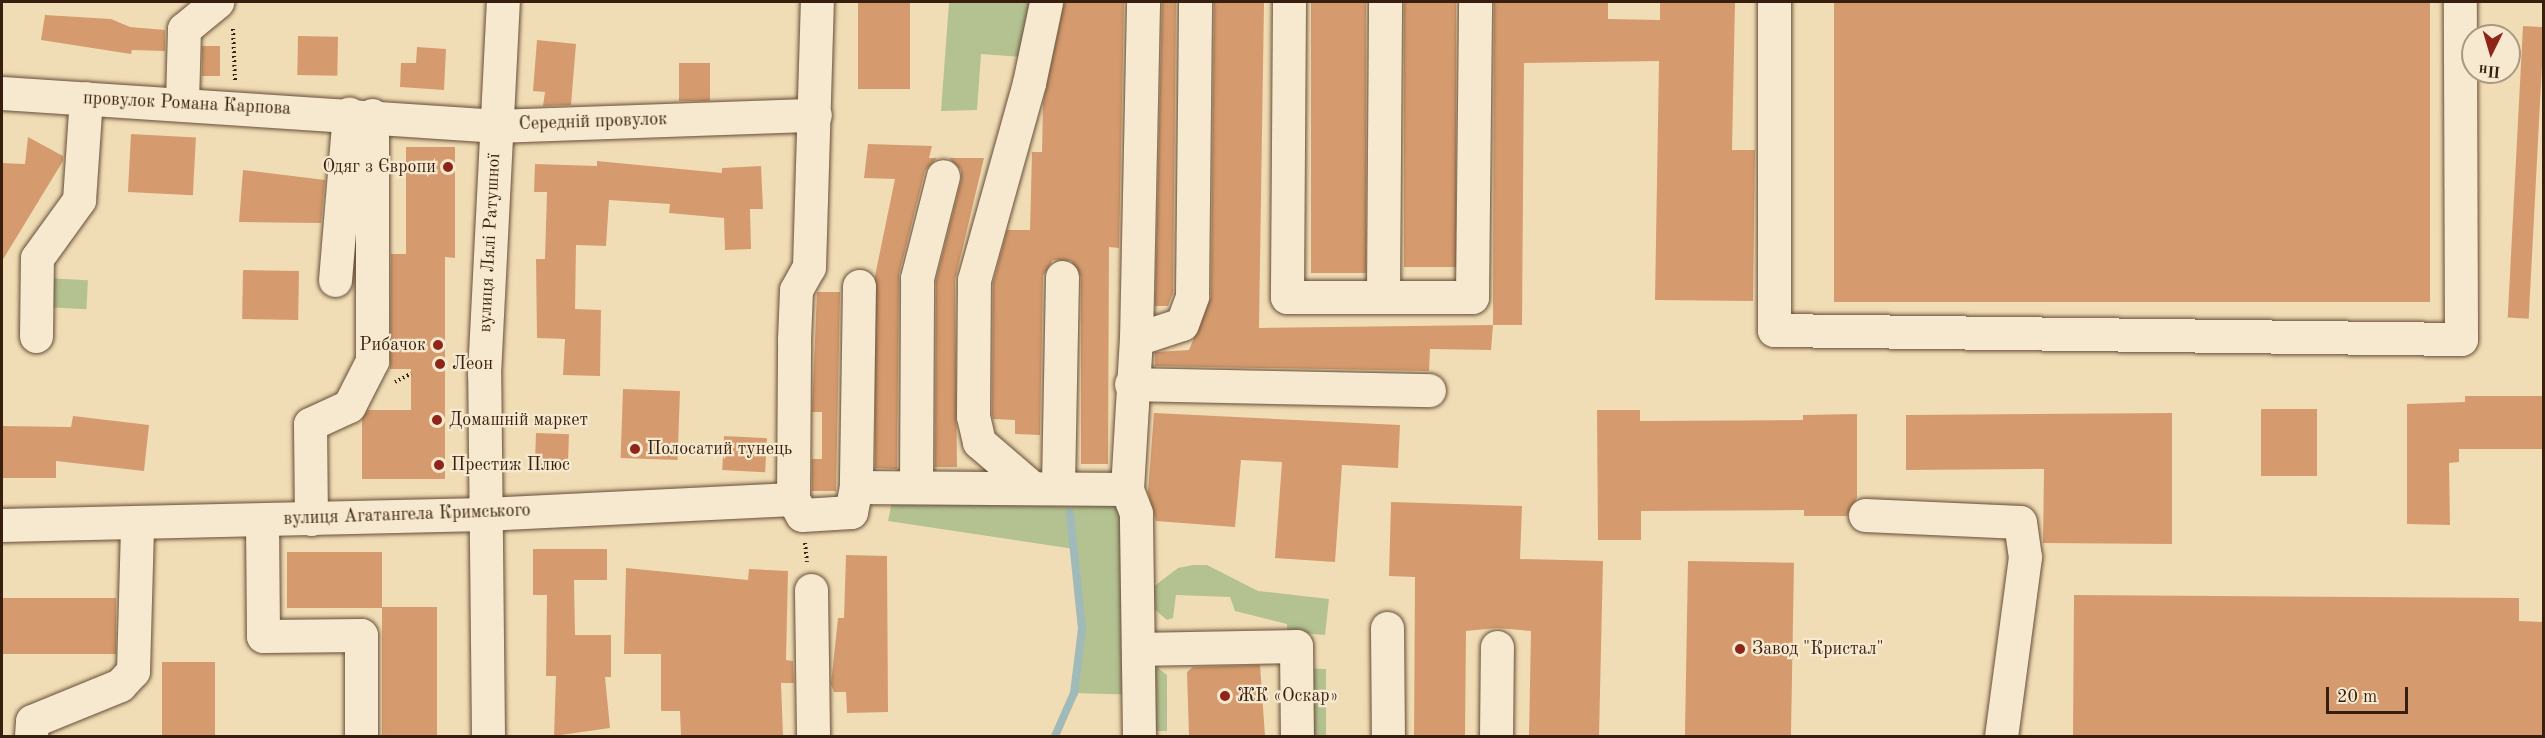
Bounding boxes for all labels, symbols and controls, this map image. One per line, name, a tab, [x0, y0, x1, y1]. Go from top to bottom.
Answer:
north arrow	[2461, 24, 2521, 84]
text: Пн	[2478, 61, 2501, 79]
street label: провулок Романа Карпова	[82, 88, 292, 120]
street label: Середній провулок	[518, 109, 668, 135]
street label: вулиця Лялі Ратушної	[475, 153, 505, 333]
place label: Одяг з Європи	[322, 156, 436, 178]
marker: Одяг з Європи	[441, 160, 455, 174]
place label: Рибачок	[359, 334, 426, 356]
marker: Рибачок	[431, 338, 445, 352]
place label: Леон	[452, 353, 493, 375]
marker: Леон	[433, 357, 447, 371]
place label: Домашній маркет	[449, 409, 588, 431]
marker: Домашній маркет	[430, 413, 444, 427]
place label: Полосатий тунець	[647, 438, 792, 460]
marker: Полосатий тунець	[628, 442, 642, 456]
place label: Престиж Плюс	[451, 454, 570, 476]
marker: Престиж Плюс	[432, 458, 446, 472]
street label: вулиця Агатангела Кримського	[283, 500, 531, 530]
place label: Завод "Кристал"	[1752, 638, 1884, 660]
marker: Завод "Кристал"	[1733, 642, 1747, 656]
scale bar	[2329, 675, 2412, 713]
place label: ЖК «Оскар»	[1237, 685, 1338, 707]
text: 20 m	[2337, 688, 2377, 706]
marker: ЖК «Оскар»	[1218, 689, 1232, 703]

